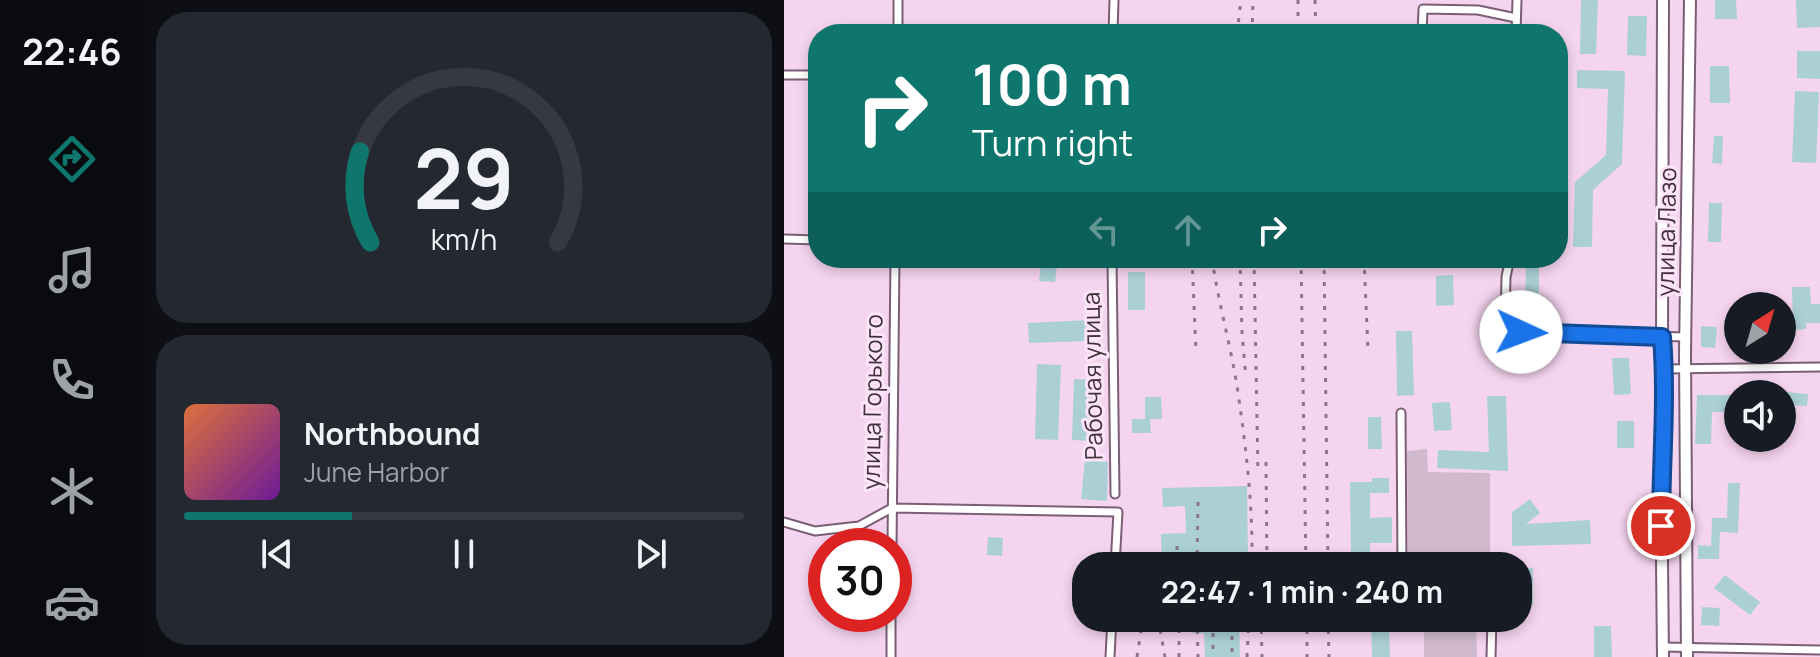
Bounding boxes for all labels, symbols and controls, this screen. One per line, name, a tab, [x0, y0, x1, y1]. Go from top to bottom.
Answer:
text: 22:46	[22, 27, 122, 76]
text: 100 m	[972, 45, 1132, 122]
icon: right	[840, 56, 944, 160]
text: Turn right	[972, 118, 1133, 167]
text: 29	[413, 120, 515, 234]
icon: directions	[44, 131, 100, 187]
street label: улица Лазо	[1648, 167, 1683, 297]
icon: left	[1082, 208, 1126, 252]
icon: ahead	[1166, 208, 1210, 252]
icon: right	[1250, 208, 1294, 252]
text: km/h	[431, 220, 497, 259]
icon: music	[44, 242, 100, 298]
position arrow	[1479, 290, 1563, 374]
street label: Рабочая улица	[1074, 292, 1109, 460]
north arrow	[1724, 292, 1796, 364]
map controls	[1724, 292, 1796, 452]
street label: улица Горького	[853, 314, 890, 490]
icon: phone	[44, 352, 100, 408]
button: sound	[1724, 380, 1796, 452]
text: Northbound	[304, 413, 481, 454]
text: June Harbor	[304, 454, 449, 490]
icon: climate	[44, 463, 100, 519]
pin	[1627, 492, 1695, 560]
icon: arrive	[1639, 504, 1683, 548]
speed limit sign: 30	[808, 528, 912, 632]
icon: previous	[255, 532, 299, 576]
icon: pause	[442, 532, 486, 576]
icon: next	[629, 532, 673, 576]
text: 22:47 · 1 min · 240 m	[1161, 571, 1443, 612]
icon: car	[44, 574, 100, 630]

